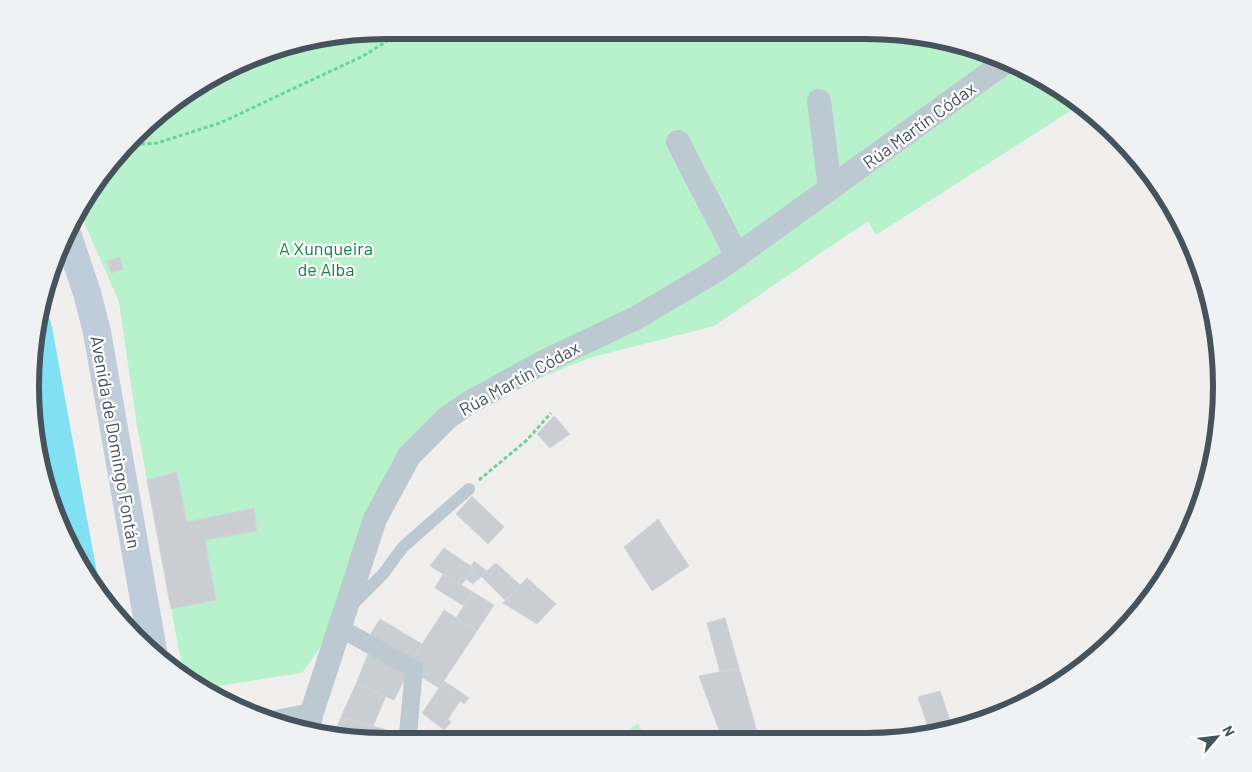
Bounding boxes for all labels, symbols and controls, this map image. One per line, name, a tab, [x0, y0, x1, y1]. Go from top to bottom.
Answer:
street label: Rúa Martín Códax	[858, 76, 980, 173]
park label: A Xunqueira de Alba	[279, 237, 373, 280]
street label: Avenida de Domingo Fontán	[86, 334, 146, 550]
street label: Rúa Martín Códax	[455, 336, 583, 420]
north arrow	[1192, 712, 1242, 762]
text: N	[1219, 723, 1239, 739]

